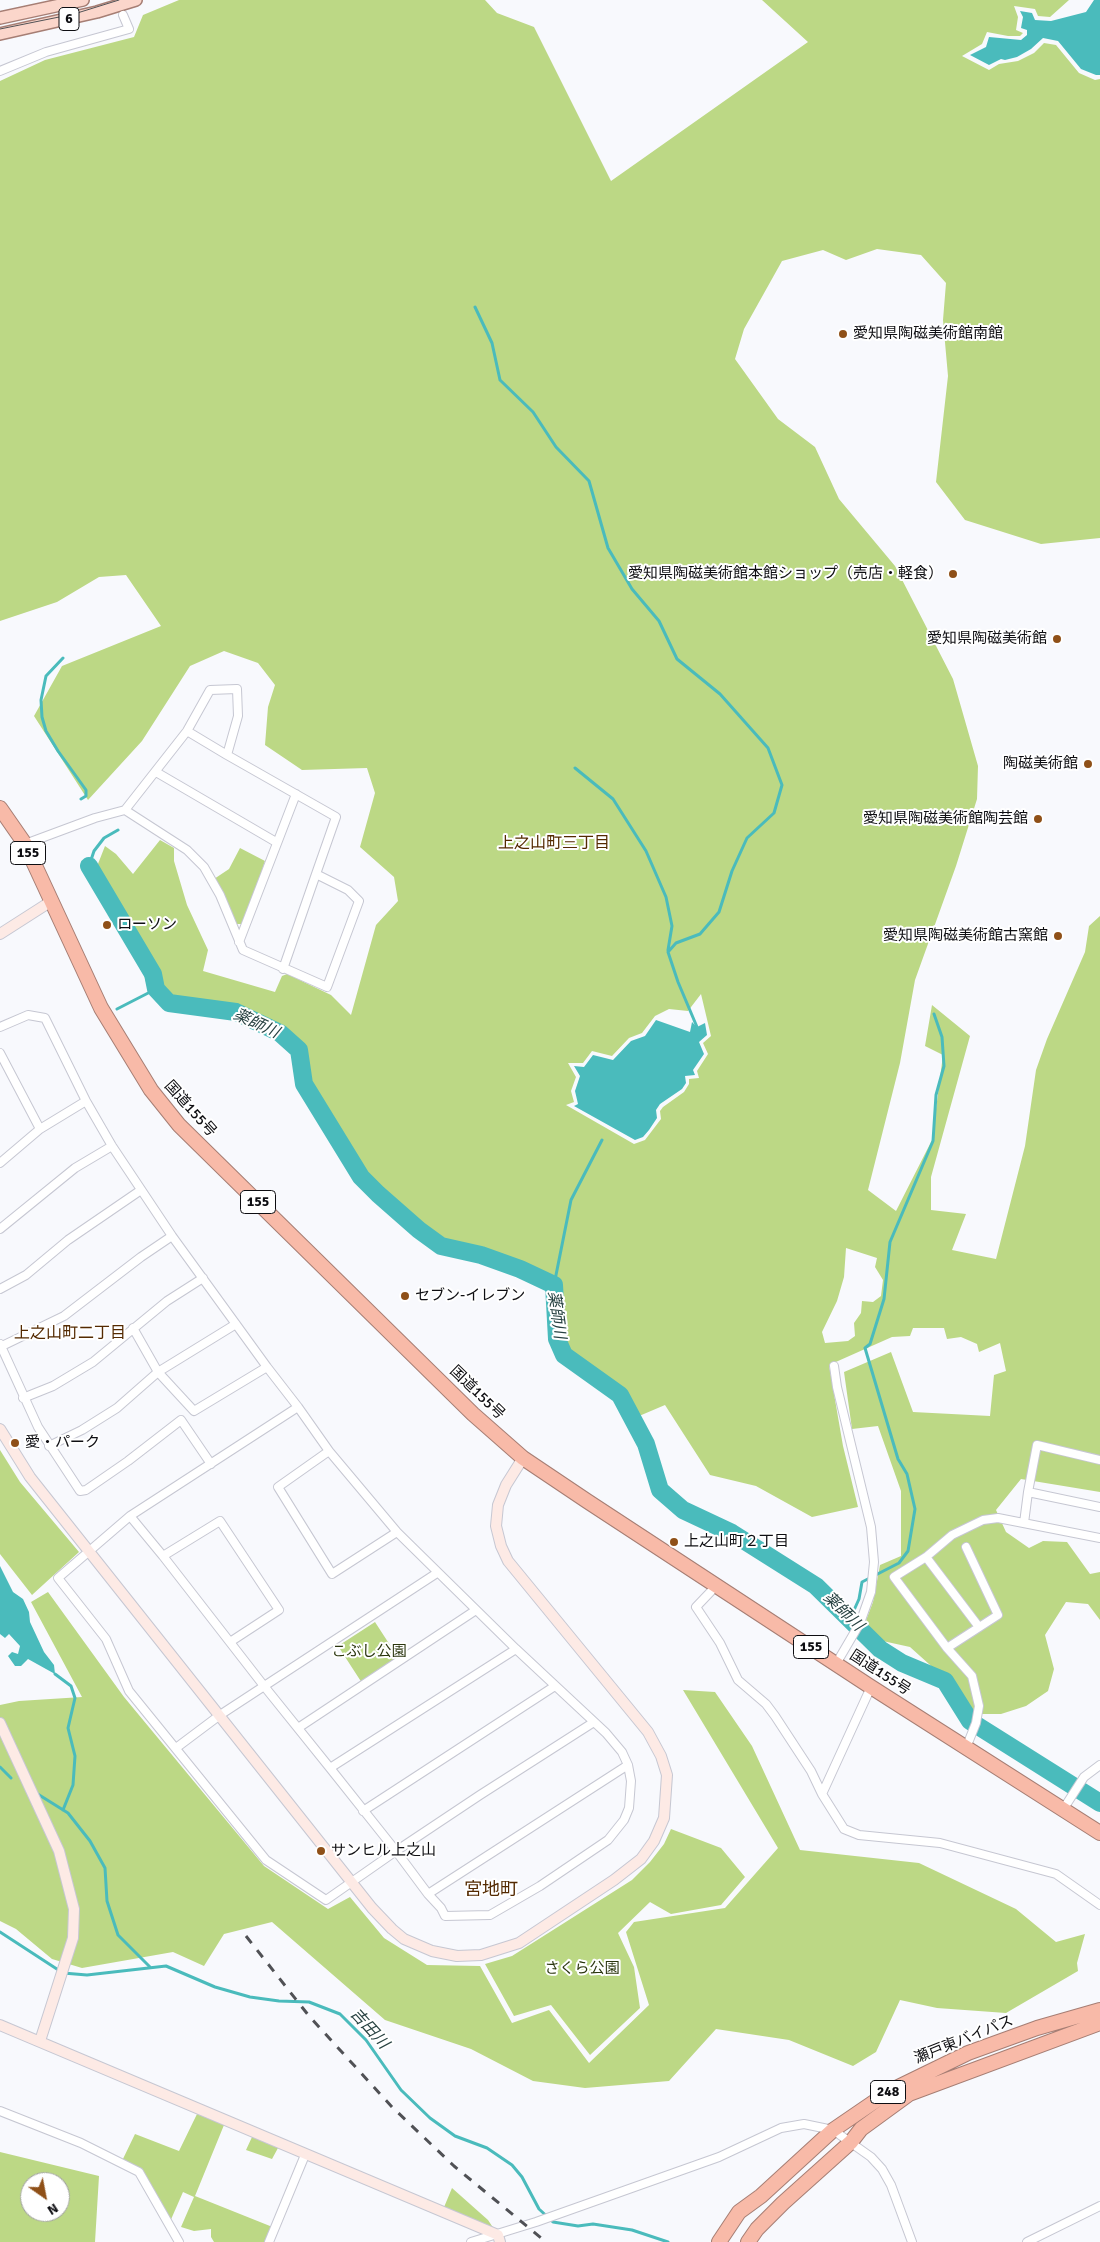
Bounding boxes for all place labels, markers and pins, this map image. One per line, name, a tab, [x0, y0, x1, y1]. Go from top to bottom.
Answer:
place label: 愛知県陶磁美術館南館	[853, 325, 1003, 343]
marker: 愛知県陶磁美術館南館	[837, 328, 849, 340]
place label: 愛知県陶磁美術館本館ショップ（売店・軽食）	[628, 565, 943, 583]
marker: 愛知県陶磁美術館本館ショップ（売店・軽食）	[947, 568, 959, 580]
place label: 愛知県陶磁美術館	[927, 630, 1047, 648]
marker: 愛知県陶磁美術館	[1051, 633, 1063, 645]
place label: 陶磁美術館	[1003, 755, 1078, 773]
marker: 陶磁美術館	[1082, 758, 1094, 770]
place label: 愛知県陶磁美術館陶芸館	[863, 810, 1028, 828]
marker: 愛知県陶磁美術館陶芸館	[1032, 813, 1044, 825]
place label: ローソン	[117, 916, 177, 934]
marker: ローソン	[101, 919, 113, 931]
place label: 愛知県陶磁美術館古窯館	[883, 927, 1048, 945]
marker: 愛知県陶磁美術館古窯館	[1052, 930, 1064, 942]
place label: セブン-イレブン	[415, 1287, 525, 1305]
marker: セブン-イレブン	[399, 1290, 411, 1302]
place label: 愛・パーク	[25, 1434, 100, 1452]
marker: 愛・パーク	[9, 1437, 21, 1449]
place label: 上之山町２丁目	[684, 1533, 789, 1551]
marker: 上之山町２丁目	[668, 1536, 680, 1548]
place label: サンヒル上之山	[331, 1842, 436, 1860]
marker: サンヒル上之山	[315, 1845, 327, 1857]

